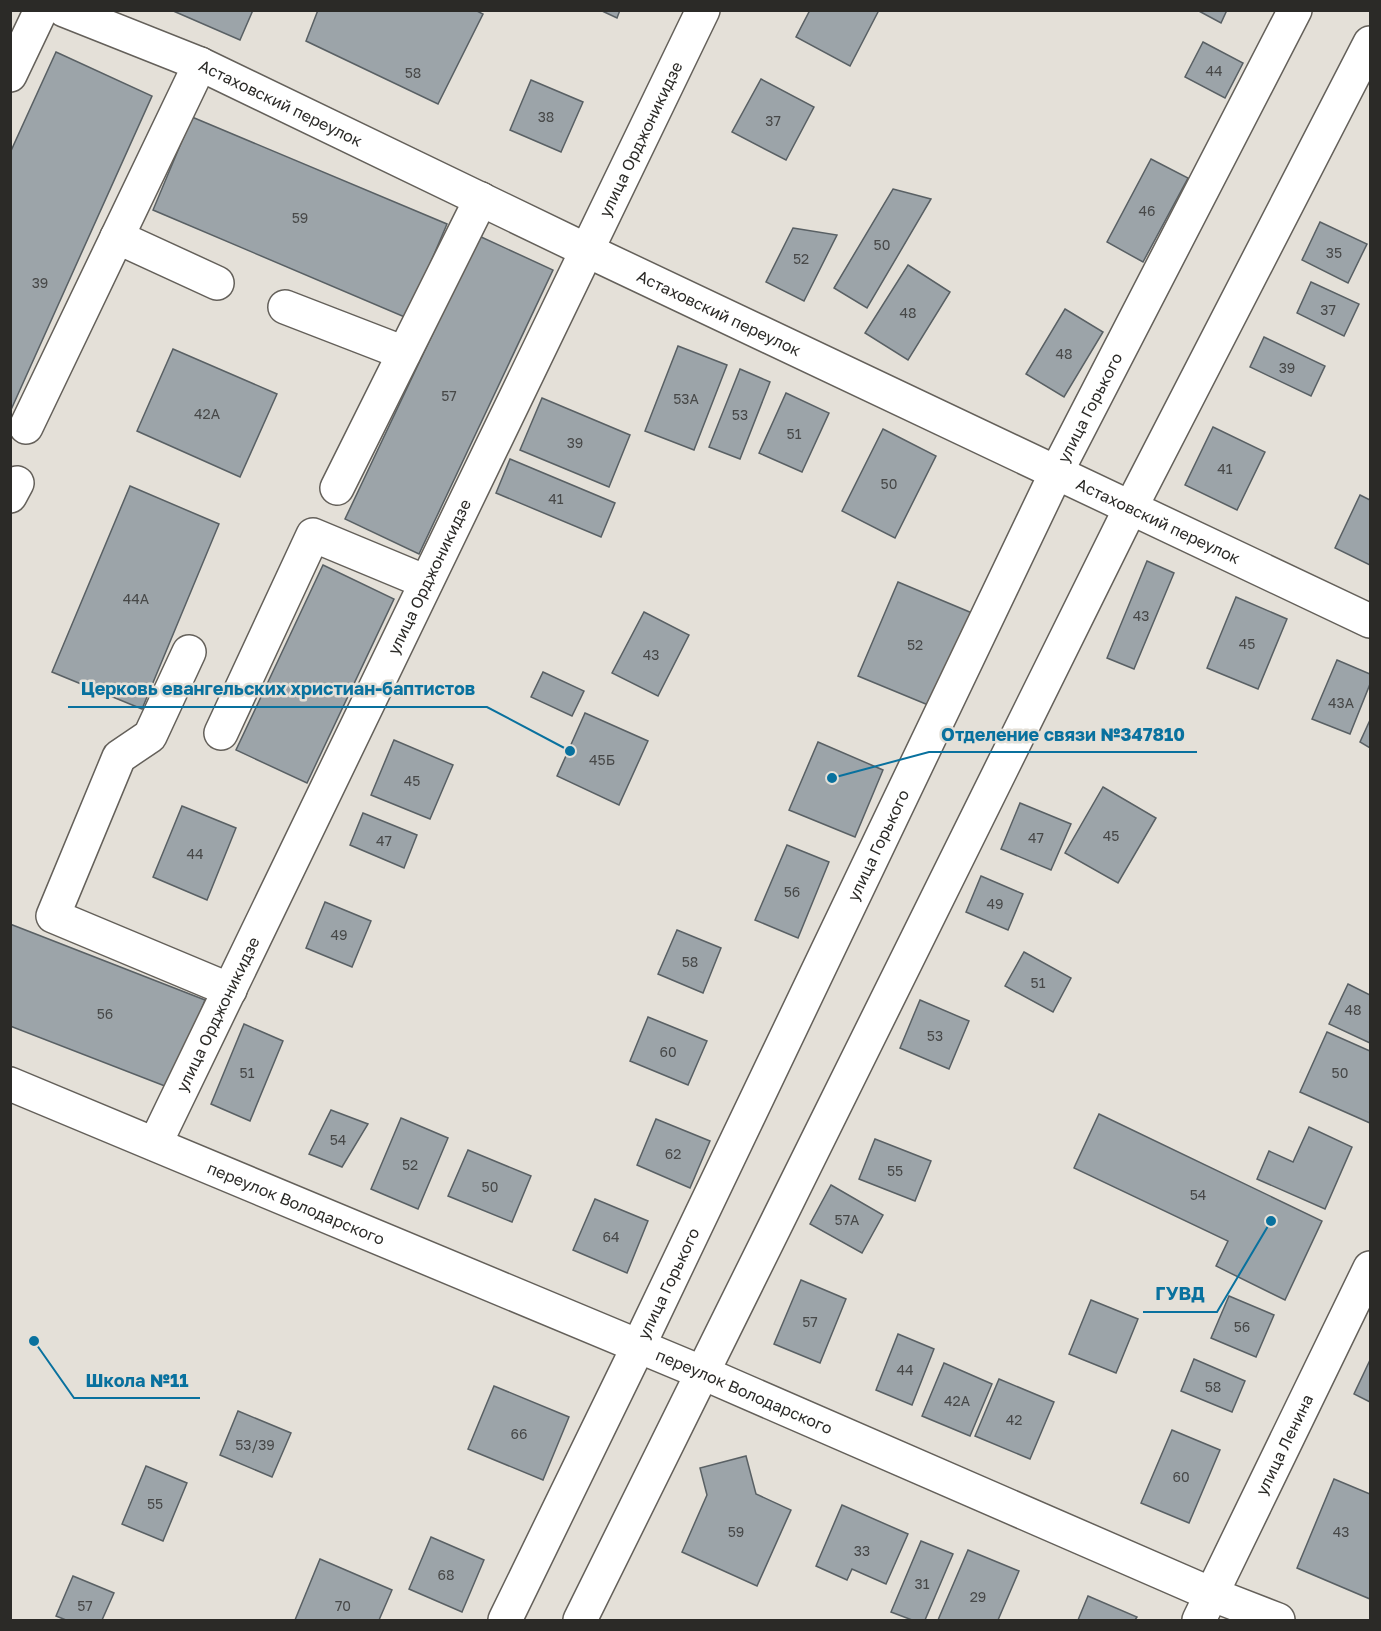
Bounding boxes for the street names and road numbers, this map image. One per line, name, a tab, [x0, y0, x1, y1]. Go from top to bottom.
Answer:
street label: Астаховский переулок	[196, 55, 366, 151]
street label: улица Орджоникидзе	[595, 58, 687, 220]
street label: Астаховский переулок	[634, 266, 804, 360]
street label: улица Горького	[1053, 349, 1126, 466]
street label: Астаховский переулок	[1073, 474, 1244, 568]
street label: улица Орджоникидзе	[383, 496, 475, 658]
street label: улица Горького	[843, 786, 913, 904]
street label: улица Орджоникидзе	[172, 933, 264, 1095]
street label: переулок Володарского	[204, 1157, 388, 1249]
street label: улица Горького	[633, 1225, 704, 1343]
street label: переулок Володарского	[653, 1345, 836, 1438]
street label: улица Ленина	[1251, 1391, 1317, 1498]

